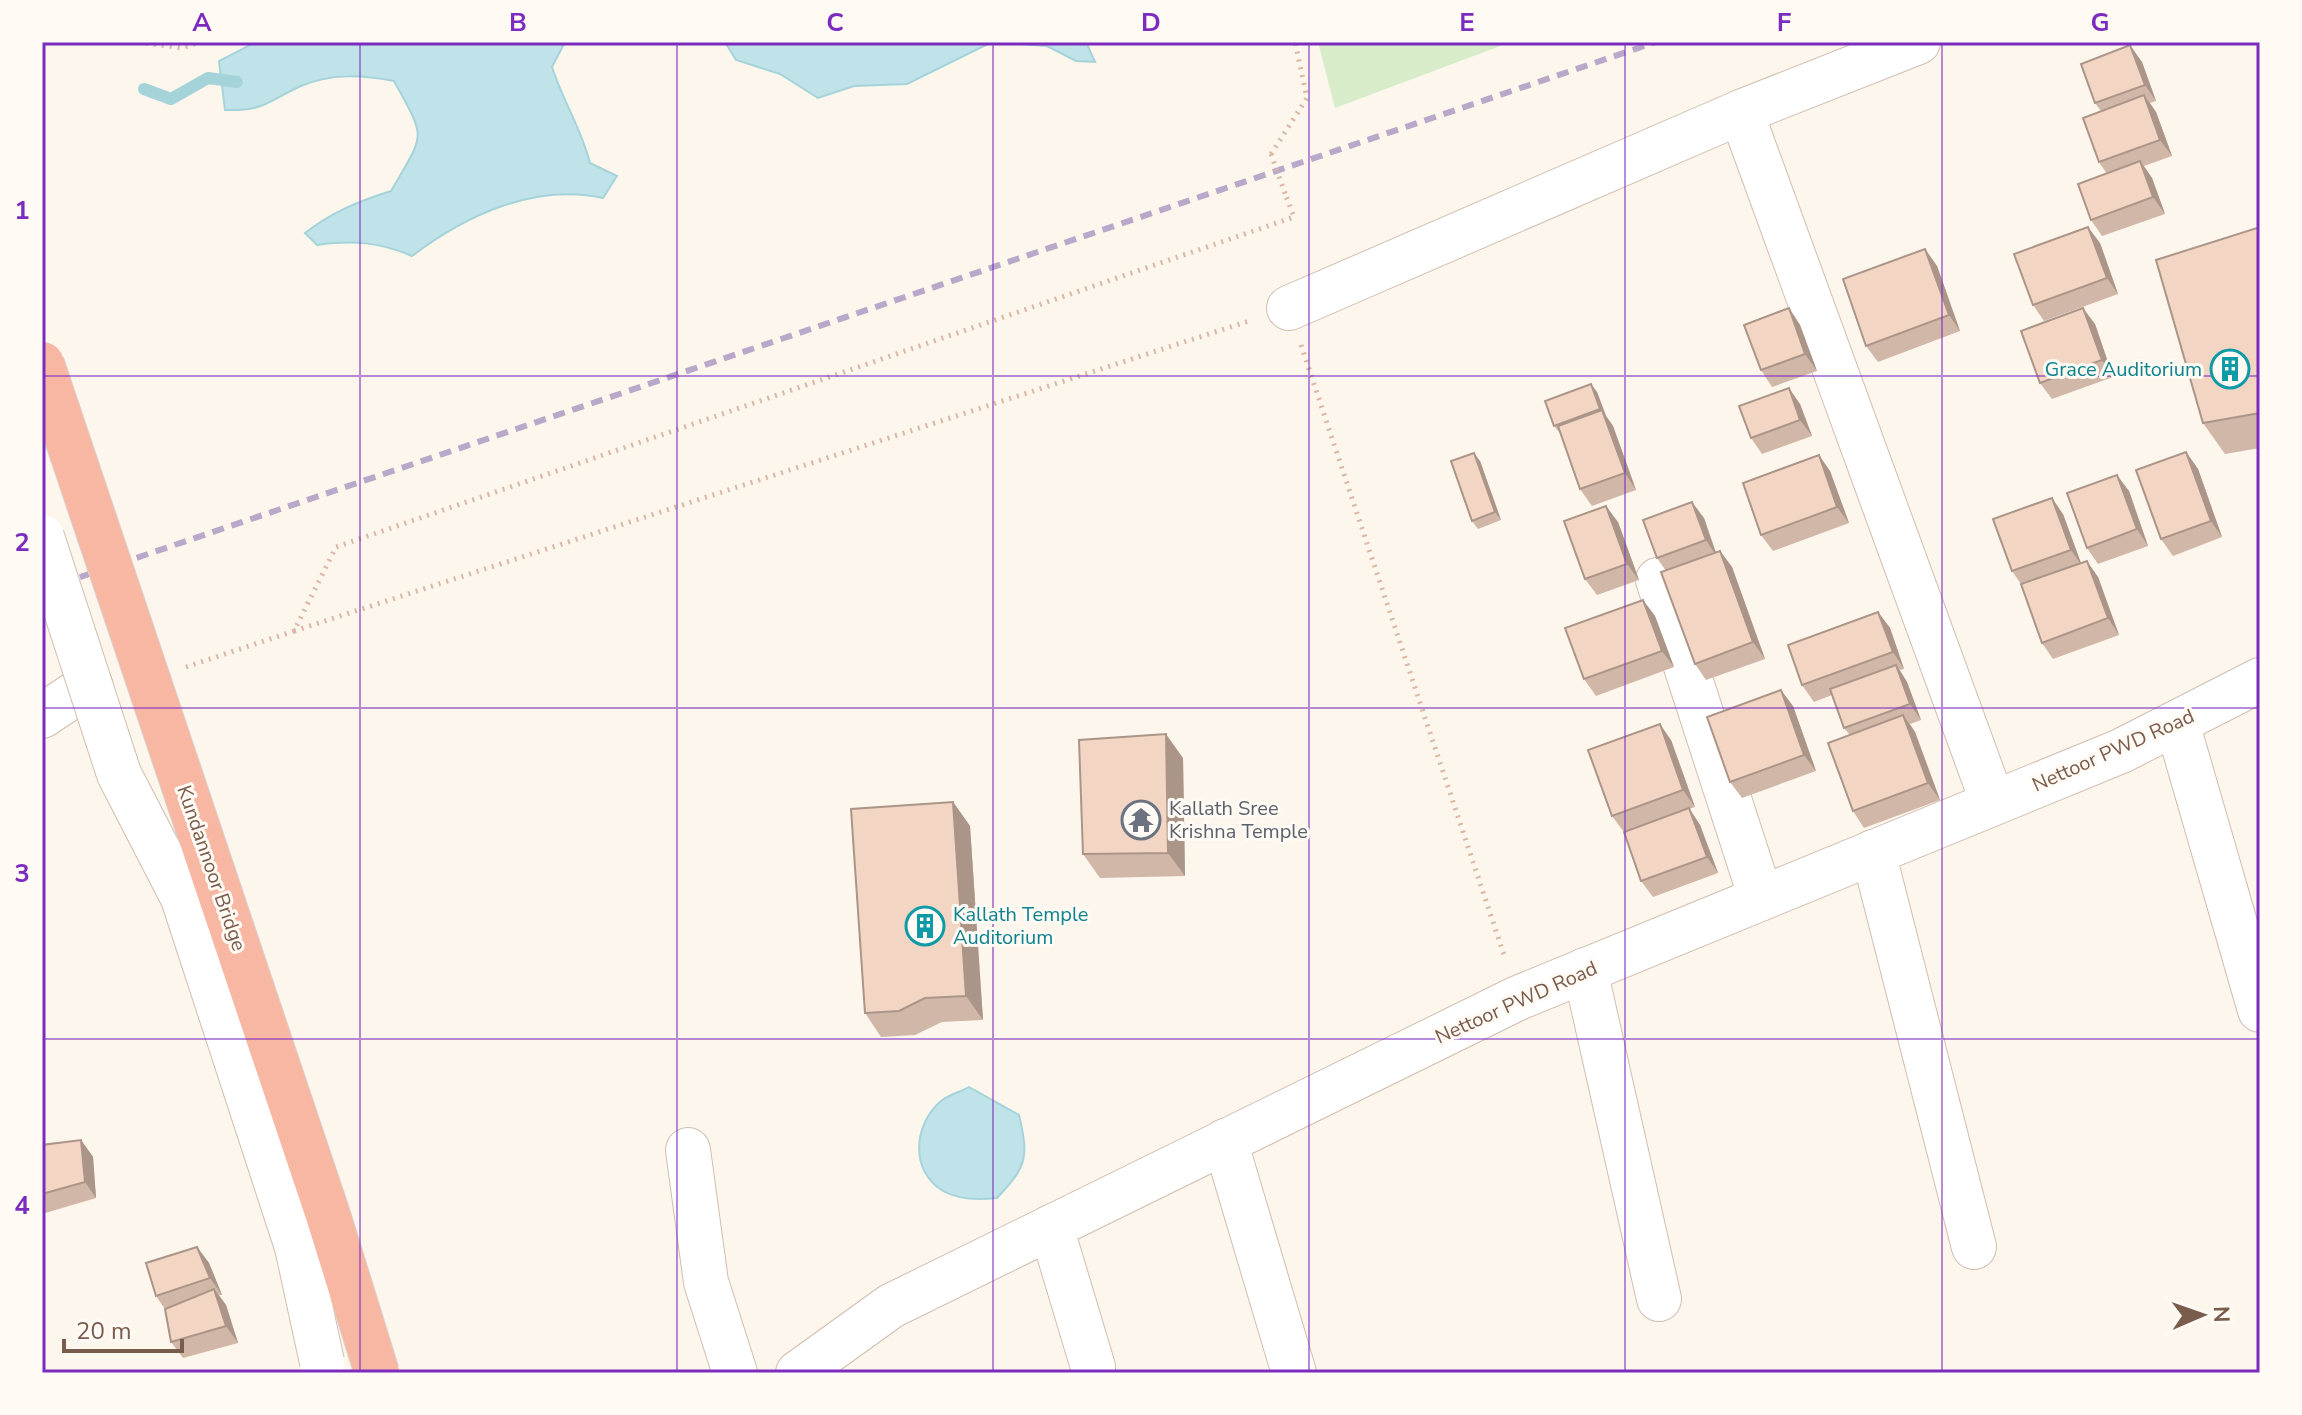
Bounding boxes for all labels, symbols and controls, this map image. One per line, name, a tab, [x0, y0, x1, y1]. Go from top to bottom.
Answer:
text: A	[192, 5, 212, 40]
text: B	[509, 5, 527, 40]
text: C	[826, 5, 844, 40]
text: D	[1141, 5, 1161, 40]
text: E	[1459, 5, 1475, 40]
text: F	[1777, 5, 1791, 40]
text: G	[2090, 5, 2110, 40]
text: 1	[14, 193, 30, 228]
building icon: Grace Auditorium	[2209, 348, 2251, 390]
place label: Grace Auditorium	[2045, 356, 2202, 383]
text: 2	[14, 525, 30, 560]
street label: Nettoor PWD Road	[2028, 703, 2199, 798]
street label: Kundannoor Bridge	[170, 782, 253, 955]
place label: Kallath Sree Krishna Temple	[1169, 795, 1308, 845]
temple icon: Kallath Sree Krishna Temple	[1120, 799, 1162, 841]
text: 3	[14, 856, 30, 891]
place label: Kallath Temple Auditorium	[953, 901, 1088, 951]
building icon: Kallath Temple Auditorium	[904, 905, 946, 947]
street label: Nettoor PWD Road	[1431, 955, 1602, 1050]
text: 4	[14, 1188, 30, 1223]
north arrow	[2162, 1275, 2242, 1355]
scale bar	[64, 1303, 182, 1353]
text: N	[2206, 1306, 2236, 1323]
text: 20 m	[76, 1315, 132, 1347]

